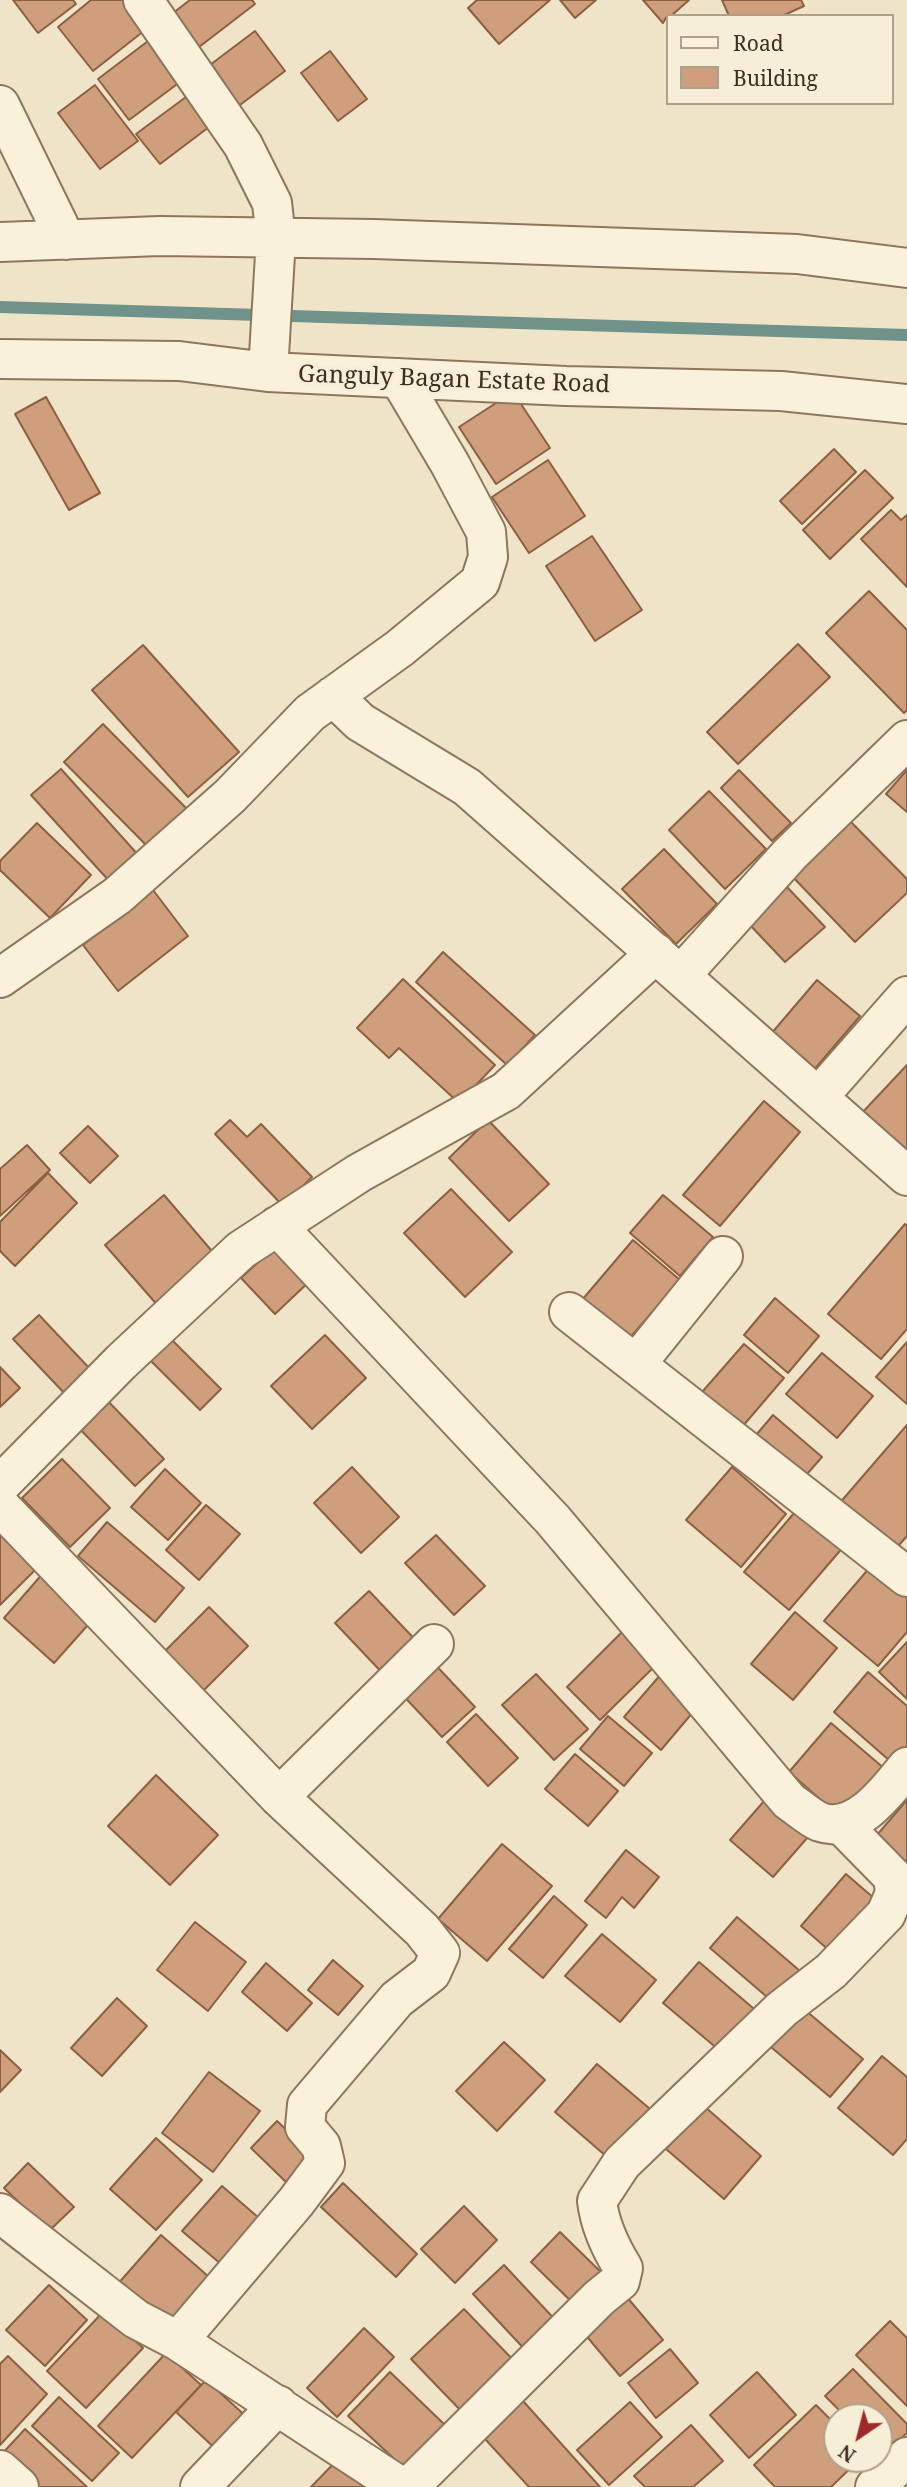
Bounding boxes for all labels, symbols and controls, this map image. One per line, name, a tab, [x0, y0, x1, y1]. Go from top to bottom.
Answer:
legend	[666, 14, 893, 105]
text: Road	[733, 29, 784, 57]
text: Building	[733, 64, 818, 92]
street label: Ganguly Bagan Estate Road	[298, 360, 610, 400]
north arrow	[823, 2403, 893, 2473]
text: N	[834, 2439, 861, 2469]

